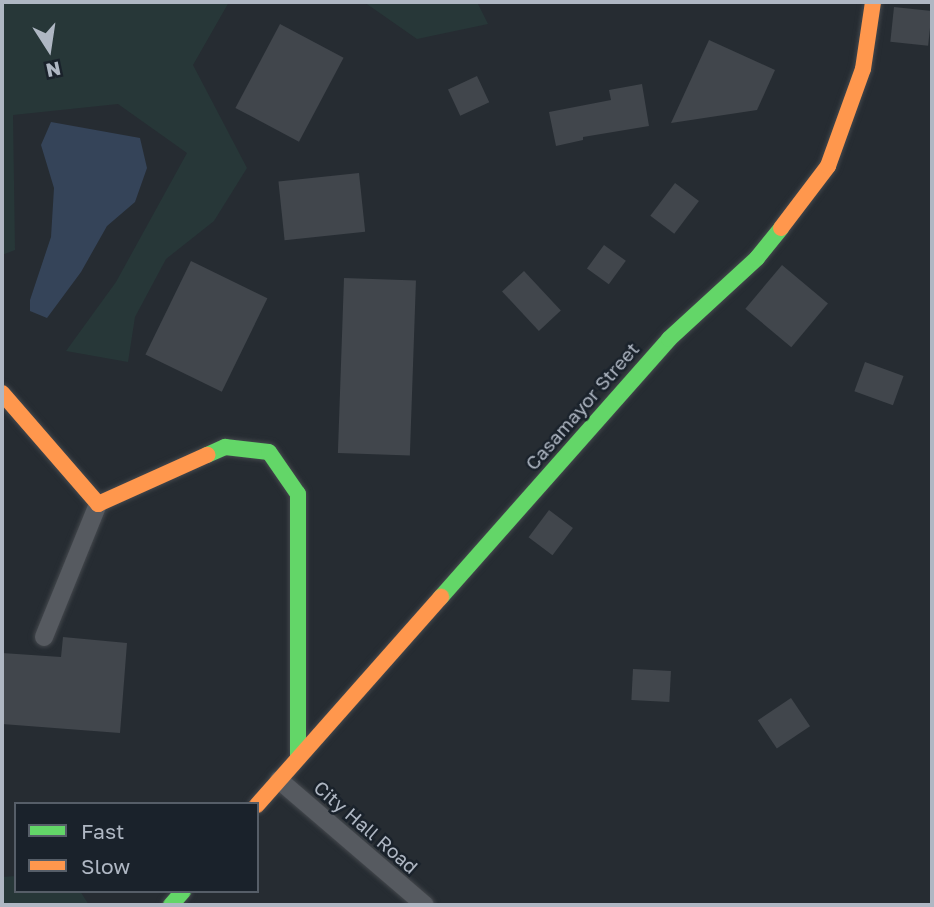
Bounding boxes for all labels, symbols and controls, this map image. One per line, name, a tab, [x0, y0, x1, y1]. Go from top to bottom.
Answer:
north arrow	[14, 14, 84, 84]
text: N	[44, 57, 63, 83]
street label: Casamayor Street	[520, 338, 644, 474]
street label: City Hall Road	[309, 776, 423, 878]
legend	[14, 802, 259, 893]
text: Fast	[81, 818, 124, 844]
text: Slow	[81, 853, 130, 879]

